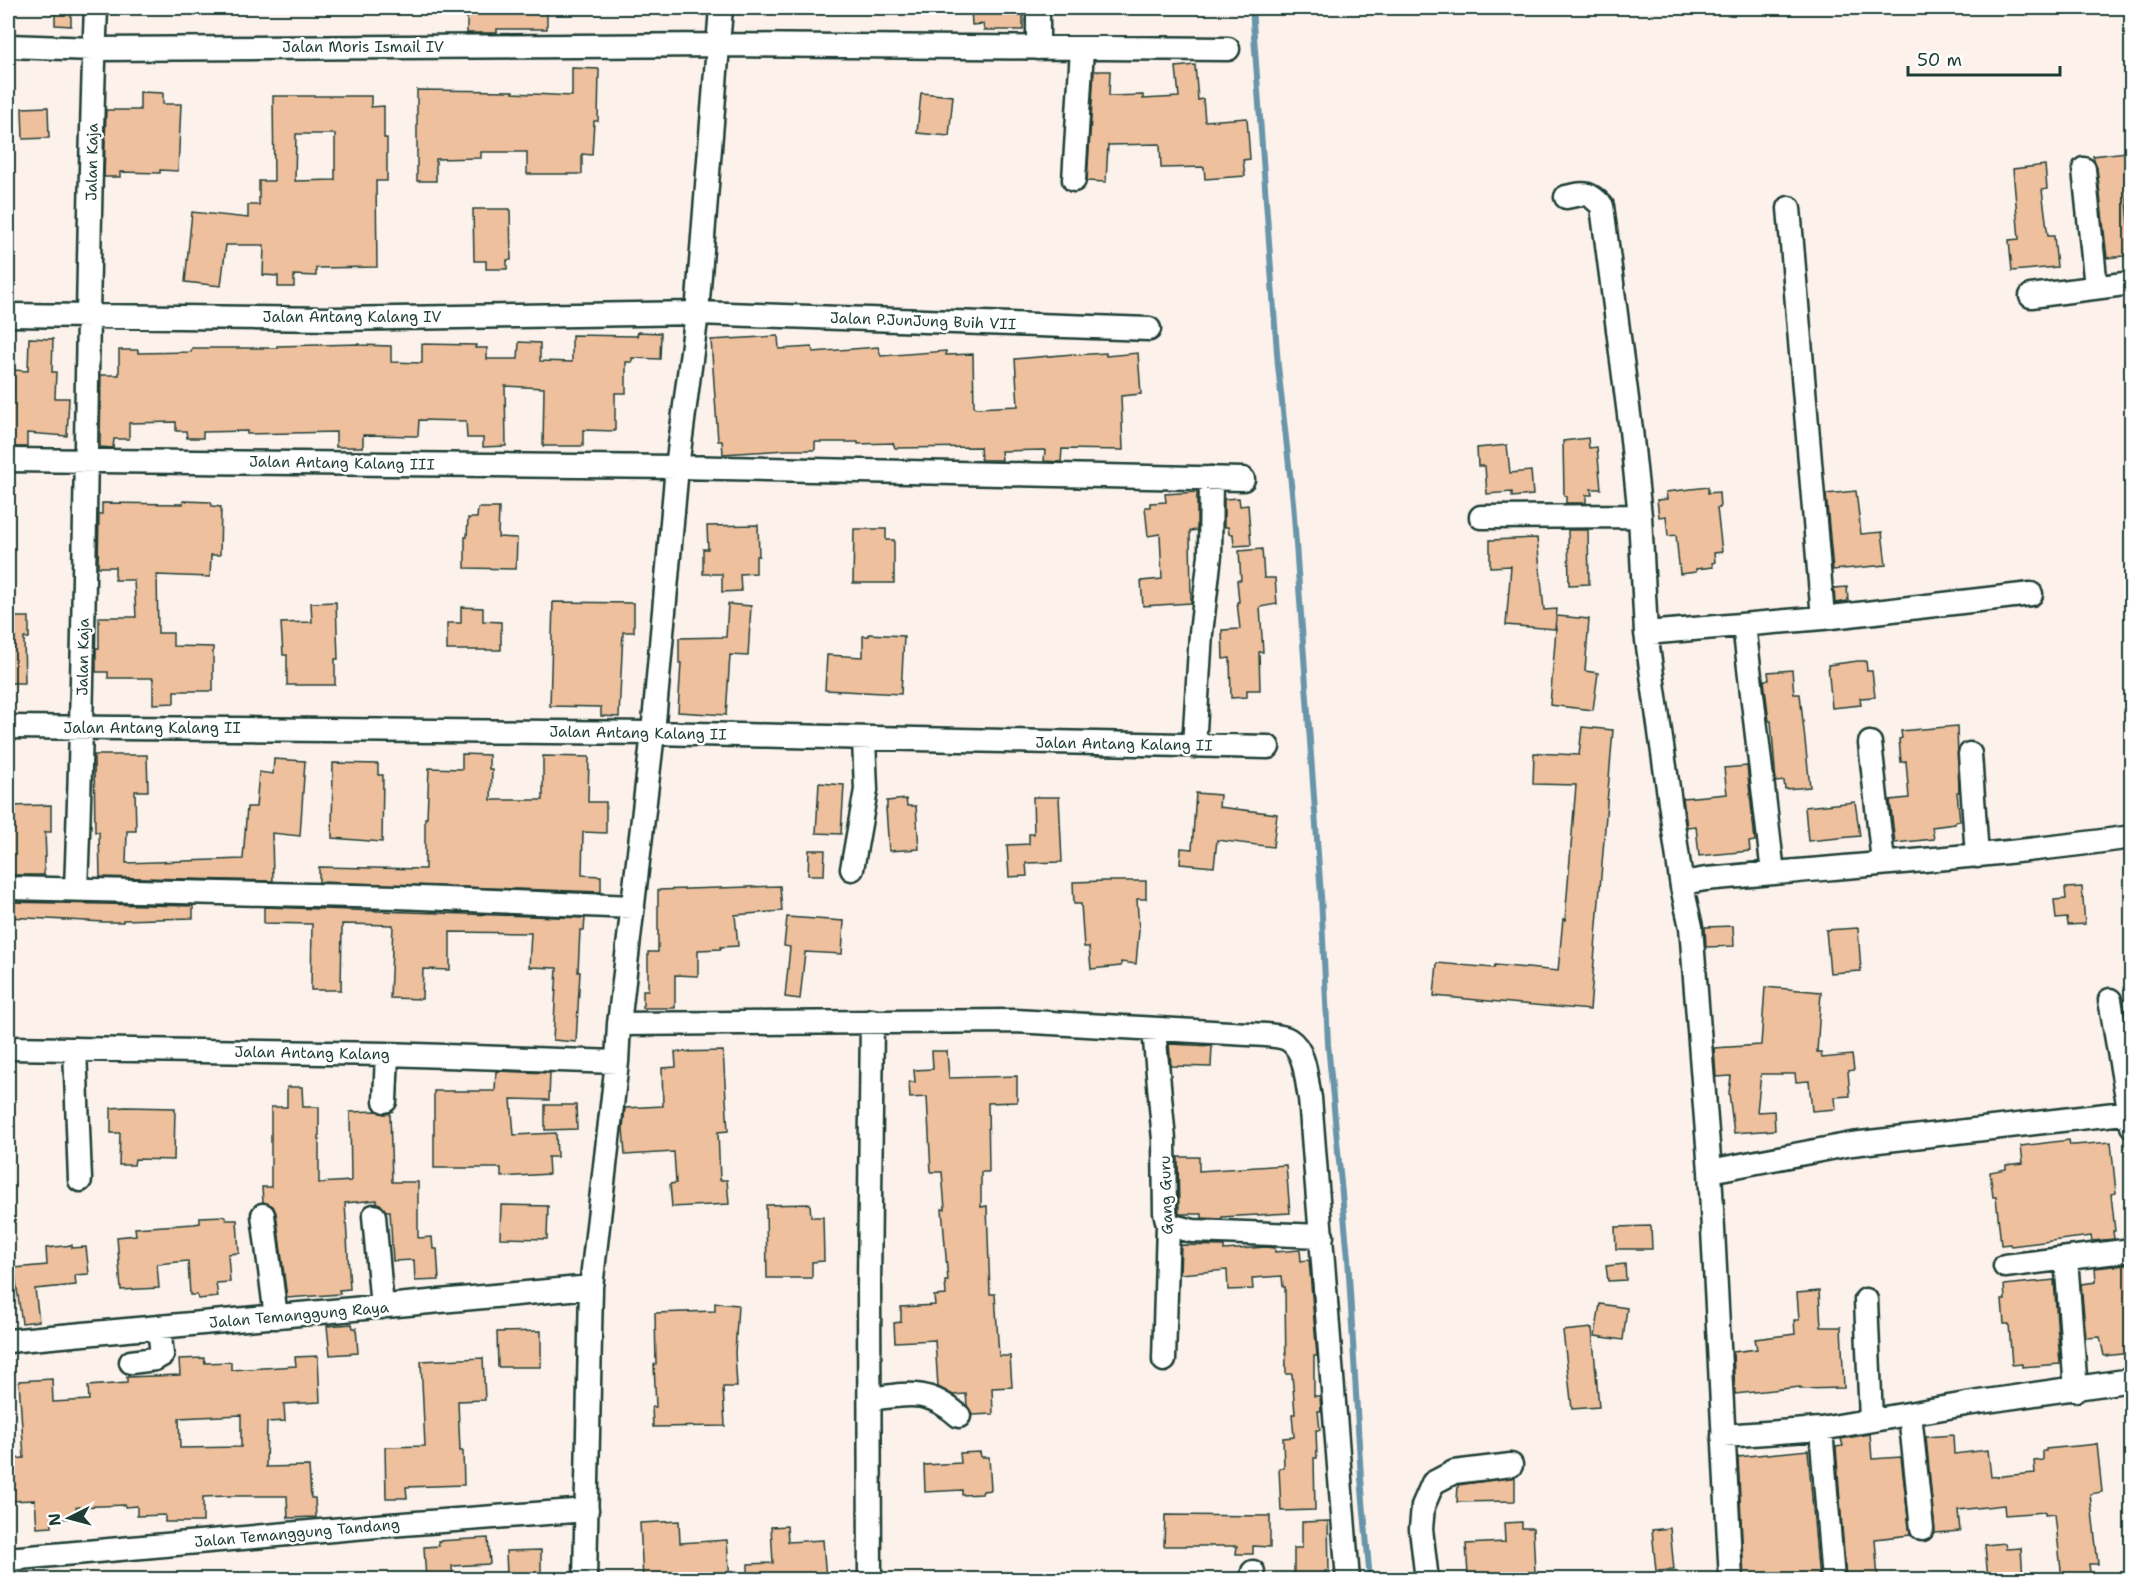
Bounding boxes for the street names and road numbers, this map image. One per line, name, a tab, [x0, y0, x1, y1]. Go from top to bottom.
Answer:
street label: Jalan Moris Ismail IV	[282, 37, 444, 57]
street label: Jalan Kaja	[81, 122, 103, 201]
street label: Jalan Antang Kalang IV	[263, 307, 441, 327]
street label: Jalan P.JunJung Buih VII	[830, 308, 1016, 334]
street label: Jalan Antang Kalang III	[249, 451, 435, 475]
street label: Jalan Kaja	[72, 617, 94, 696]
street label: Jalan Antang Kalang II	[63, 718, 241, 738]
street label: Jalan Antang Kalang II	[549, 721, 727, 745]
street label: Jalan Antang Kalang II	[1035, 732, 1213, 756]
street label: Jalan Antang Kalang	[234, 1042, 390, 1064]
street label: Gang Guru	[1155, 1155, 1177, 1235]
street label: Jalan Temanggung Raya	[208, 1297, 390, 1333]
street label: Jalan Temanggung Tandang	[193, 1514, 401, 1552]

